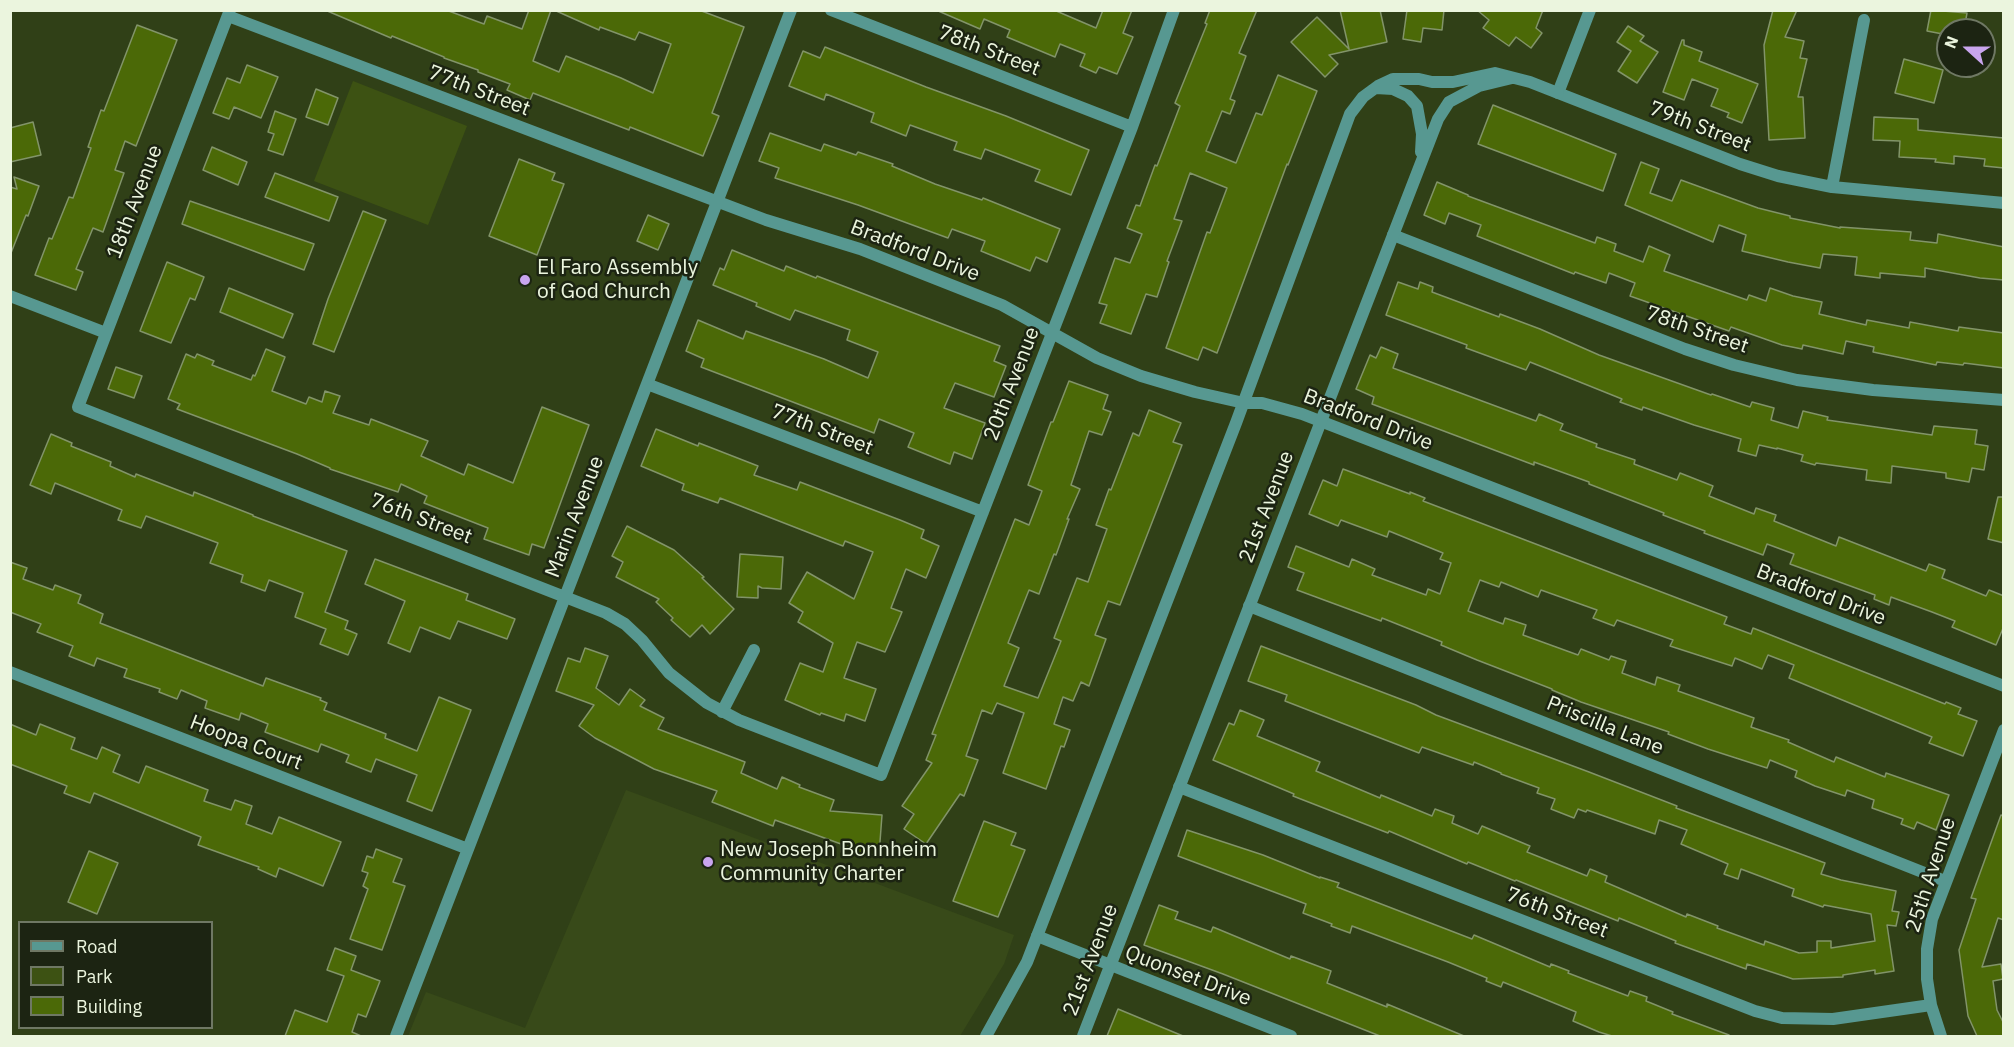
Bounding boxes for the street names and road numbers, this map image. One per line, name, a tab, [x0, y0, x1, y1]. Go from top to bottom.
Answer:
street label: 78th Street	[935, 20, 1043, 82]
street label: 77th Street	[425, 60, 533, 122]
street label: 79th Street	[1646, 96, 1754, 158]
street label: 18th Avenue	[102, 142, 168, 262]
street label: Bradford Drive	[847, 215, 983, 287]
street label: 78th Street	[1642, 301, 1752, 359]
street label: 20th Avenue	[979, 324, 1045, 444]
street label: Bradford Drive	[1300, 384, 1436, 456]
street label: 77th Street	[768, 399, 876, 461]
street label: 21st Avenue	[1234, 448, 1300, 566]
street label: Marin Avenue	[540, 453, 610, 581]
street label: 76th Street	[367, 488, 475, 550]
street label: Bradford Drive	[1753, 559, 1889, 631]
street label: Priscilla Lane	[1543, 691, 1667, 761]
street label: Hoopa Court	[186, 710, 306, 776]
street label: 25th Avenue	[1901, 814, 1961, 936]
street label: 76th Street	[1503, 882, 1611, 944]
street label: 21st Avenue	[1058, 901, 1124, 1019]
street label: Quonset Drive	[1121, 940, 1255, 1012]

